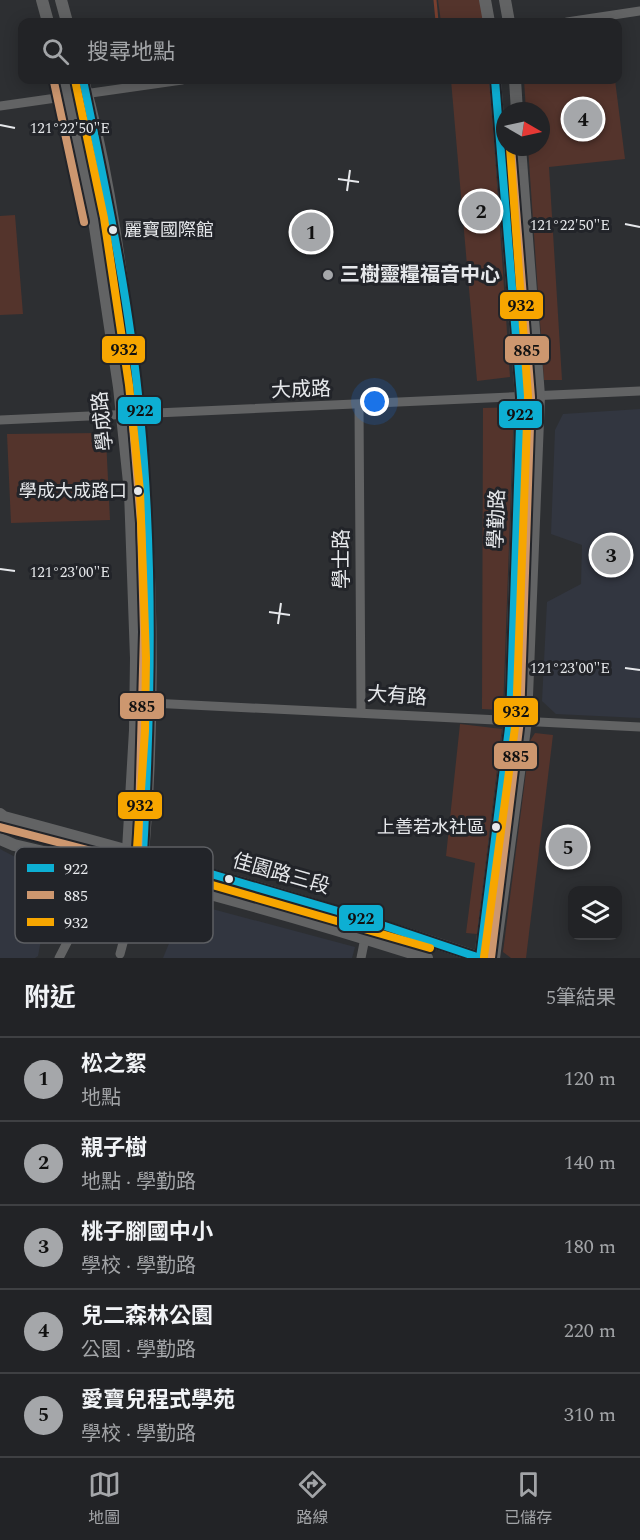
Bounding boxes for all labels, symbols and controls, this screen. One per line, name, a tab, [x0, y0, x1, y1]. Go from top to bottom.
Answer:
search box	[18, 18, 622, 84]
icon: search	[39, 35, 72, 68]
text: 搜尋地點	[87, 36, 175, 69]
pin: 4	[564, 96, 602, 142]
north arrow	[496, 102, 550, 156]
text: 121°22'50"E	[30, 117, 110, 140]
pin: 2	[462, 188, 500, 234]
pin: 1	[292, 210, 330, 254]
text: 121°22'50"E	[530, 214, 610, 237]
place label: 麗寶國際館	[124, 217, 214, 244]
marker: 麗寶國際館	[107, 224, 119, 236]
place label: 三樹靈糧福音中心	[340, 260, 500, 290]
marker: 三樹靈糧福音中心	[321, 268, 335, 282]
line badge: 932	[499, 291, 544, 320]
text: 932	[508, 294, 534, 318]
line badge: 932	[101, 335, 146, 364]
line badge: 885	[504, 335, 550, 364]
text: 932	[111, 338, 137, 362]
text: 885	[514, 339, 540, 363]
street label: 大成路	[270, 374, 332, 406]
your location	[360, 387, 389, 416]
street label: 學成路	[85, 390, 121, 452]
line badge: 922	[117, 396, 162, 425]
text: 922	[127, 399, 153, 423]
line badge: 922	[498, 400, 543, 429]
text: 922	[507, 403, 533, 427]
place label: 學成大成路口	[19, 478, 127, 505]
marker: 學成大成路口	[132, 485, 144, 497]
street label: 學勤路	[481, 488, 513, 550]
street label: 學士路	[327, 529, 357, 589]
pin: 3	[592, 532, 630, 578]
text: 121°23'00"E	[30, 561, 110, 584]
text: 121°23'00"E	[530, 657, 610, 680]
street label: 大有路	[366, 679, 428, 713]
line badge: 885	[119, 692, 165, 720]
text: 885	[129, 695, 155, 719]
line badge: 932	[493, 697, 539, 726]
text: 932	[503, 700, 529, 724]
line badge: 885	[493, 742, 538, 770]
text: 885	[503, 745, 529, 769]
line badge: 932	[117, 791, 163, 820]
text: 932	[127, 794, 153, 818]
place label: 上善若水社區	[377, 814, 485, 841]
marker: 上善若水社區	[490, 821, 502, 833]
pin: 5	[548, 824, 588, 870]
street label: 佳園路三段	[229, 846, 333, 902]
legend	[15, 847, 213, 943]
text: 922	[64, 857, 88, 881]
unlabelled marker	[223, 873, 235, 885]
text: 885	[64, 884, 88, 908]
map controls	[568, 886, 622, 940]
button: layers	[568, 886, 622, 940]
line badge: 922	[338, 904, 384, 932]
text: 922	[348, 907, 374, 931]
text: 932	[64, 911, 88, 935]
text: 附近	[24, 978, 76, 1018]
text: 5筆結果	[546, 983, 616, 1013]
text: 松之絮	[81, 1048, 147, 1081]
text: 1	[38, 1064, 49, 1094]
text: 120 m	[564, 1064, 616, 1094]
text: 地點	[81, 1083, 121, 1113]
text: 親子樹	[81, 1132, 147, 1165]
text: 2	[38, 1148, 49, 1178]
text: 140 m	[564, 1148, 616, 1178]
text: 地點 · 學勤路	[81, 1167, 196, 1197]
text: 桃子腳國中小	[81, 1216, 213, 1249]
text: 3	[38, 1232, 49, 1262]
text: 180 m	[564, 1232, 616, 1262]
text: 學校 · 學勤路	[81, 1251, 196, 1281]
text: 兒二森林公園	[81, 1300, 213, 1333]
text: 4	[38, 1316, 49, 1346]
text: 220 m	[564, 1316, 616, 1346]
text: 公園 · 學勤路	[81, 1335, 196, 1365]
text: 愛寶兒程式學苑	[81, 1384, 235, 1417]
text: 5	[38, 1400, 49, 1430]
text: 310 m	[564, 1400, 616, 1430]
text: 學校 · 學勤路	[81, 1419, 196, 1449]
tab: 地圖	[88, 1468, 121, 1530]
tab: 路線	[296, 1468, 329, 1530]
tab: 已儲存	[504, 1468, 552, 1530]

